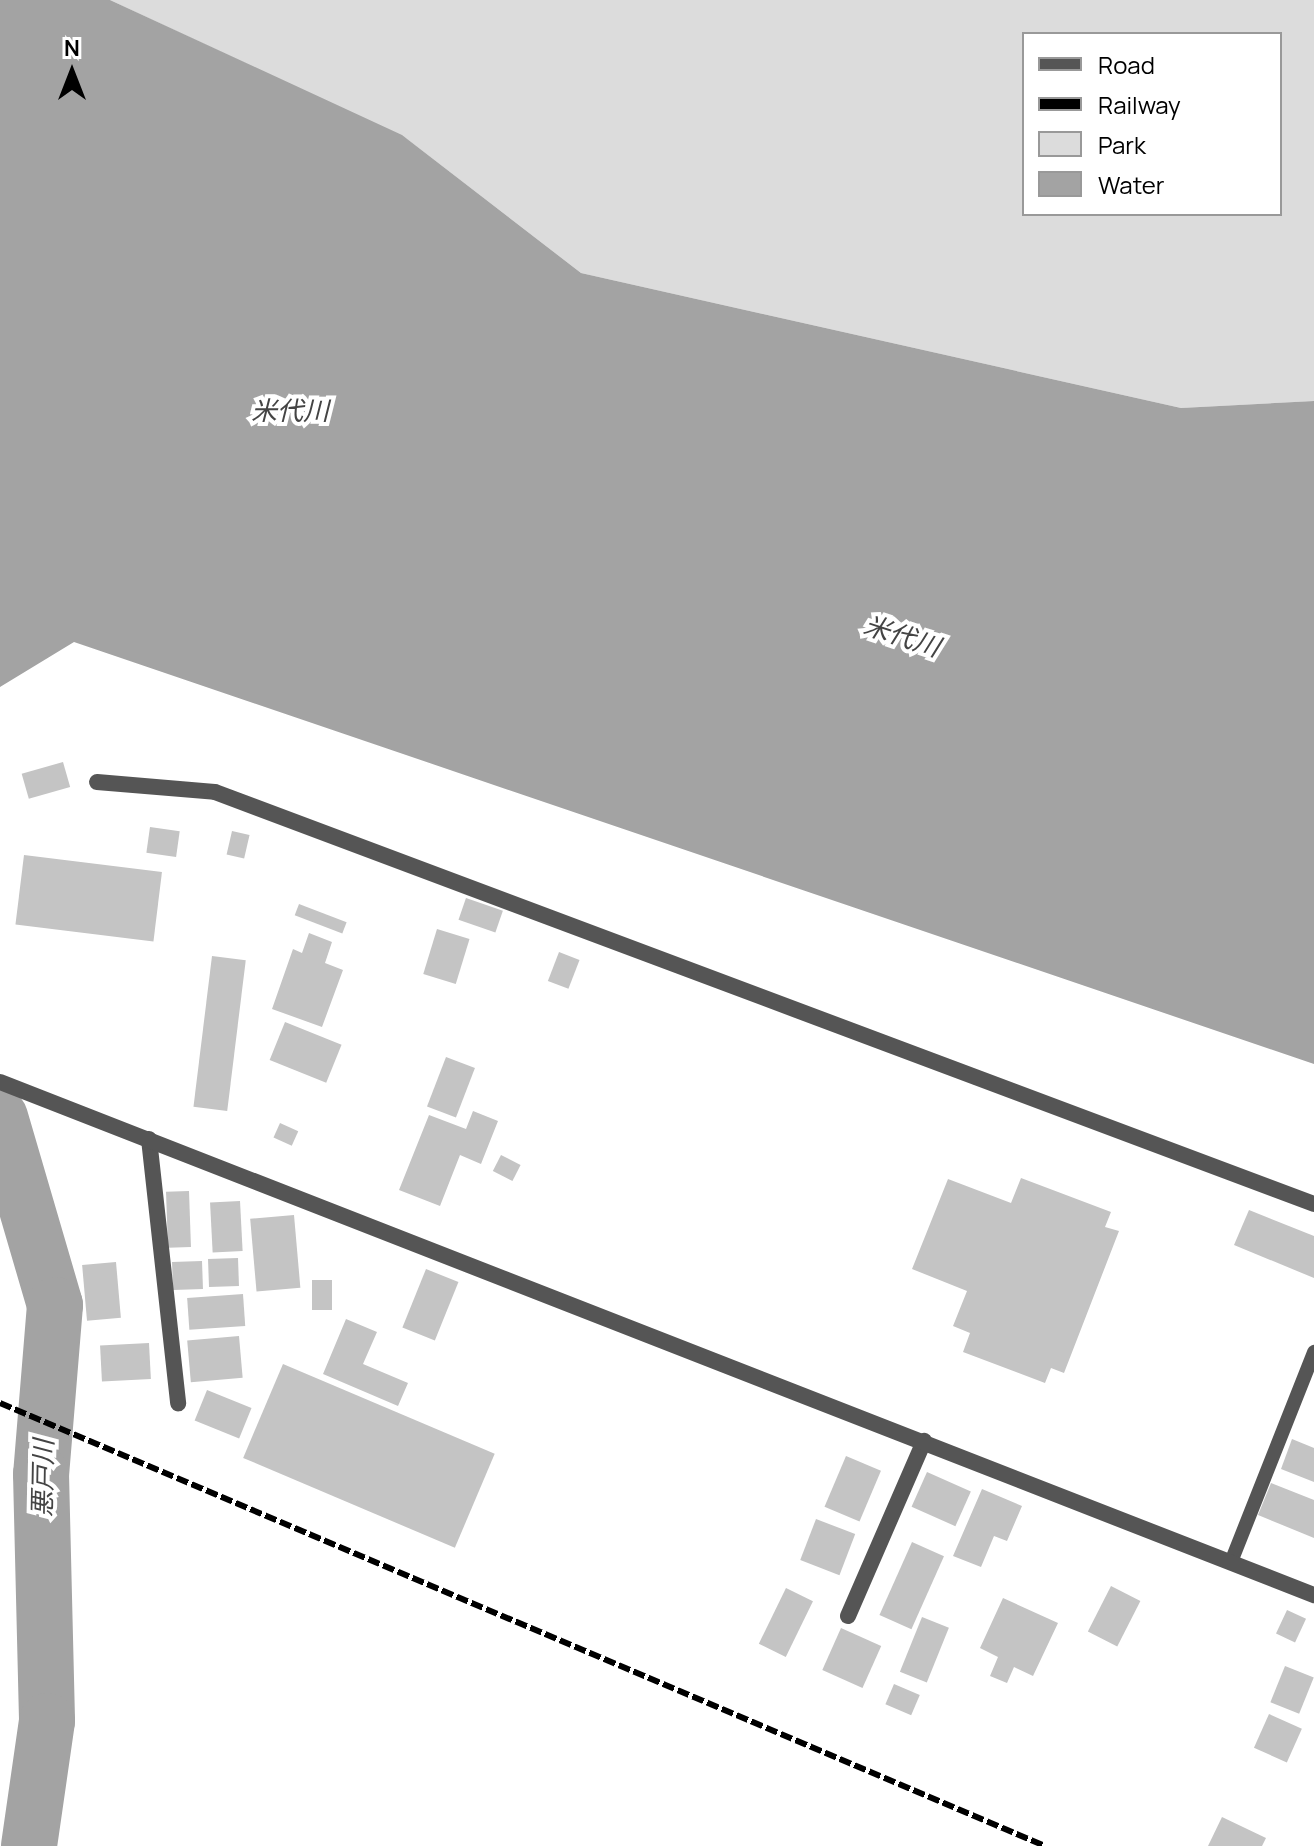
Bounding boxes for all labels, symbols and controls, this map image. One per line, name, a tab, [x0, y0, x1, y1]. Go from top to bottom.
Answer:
north arrow	[32, 32, 112, 112]
legend	[1022, 32, 1282, 216]
text: N	[64, 33, 80, 63]
text: Road	[1098, 48, 1155, 81]
text: Railway	[1098, 88, 1181, 121]
text: Park	[1098, 128, 1146, 161]
text: Water	[1098, 168, 1165, 201]
water label: 米代川	[251, 395, 329, 427]
water label: 米代川	[860, 609, 944, 663]
water label: 悪戸川	[27, 1439, 59, 1517]

